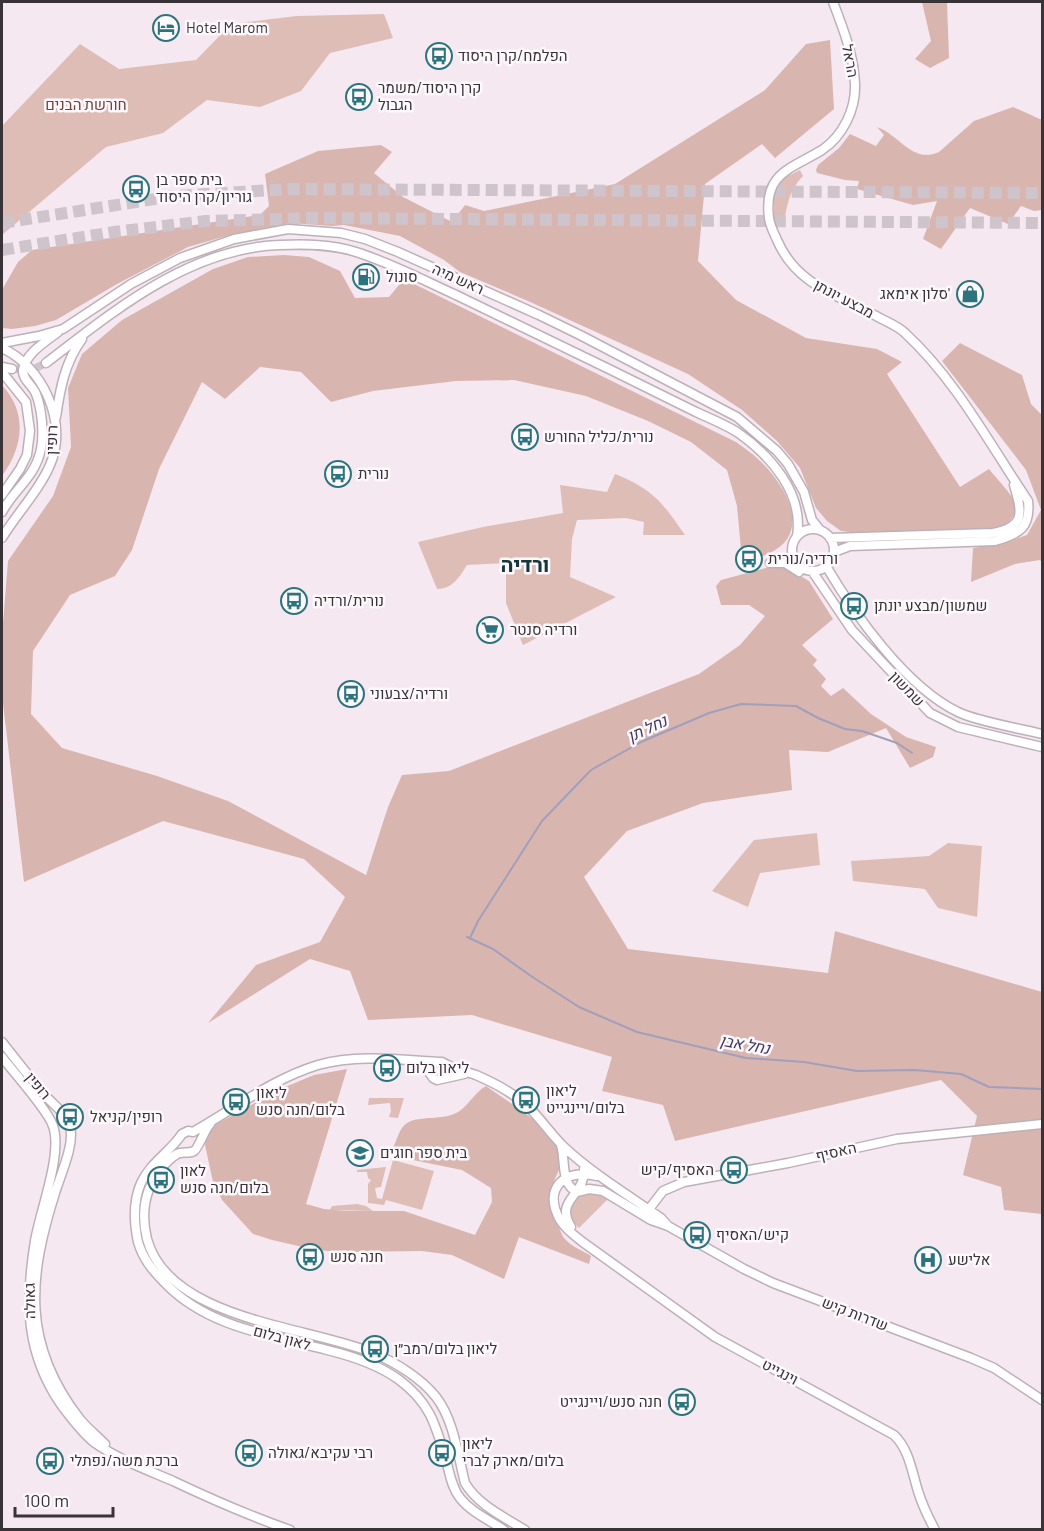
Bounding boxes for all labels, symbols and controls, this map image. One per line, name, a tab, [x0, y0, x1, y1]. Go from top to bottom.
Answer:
hotel icon: Hotel Marom	[151, 13, 181, 43]
place label: Hotel Marom	[186, 18, 268, 36]
bus stop icon: הפלמח/קרן היסוד	[424, 41, 454, 71]
street label: הראל	[839, 43, 863, 79]
place label: הפלמח/קרן היסוד	[458, 46, 568, 64]
place label: קרן היסוד/משמר הגבול	[378, 78, 481, 113]
bus stop icon: קרן היסוד/משמר הגבול	[344, 82, 374, 112]
park label: חורשת הבנים	[45, 95, 127, 113]
place label: בית ספר בן גוריון/קרן היסוד	[156, 170, 252, 205]
bus stop icon: בית ספר בן גוריון/קרן היסוד	[121, 174, 151, 204]
street label: ראש מיה	[430, 259, 487, 297]
fuel station icon: סונול	[351, 262, 381, 292]
place label: סונול	[386, 267, 418, 285]
street label: מבצע יונתן	[811, 275, 878, 321]
shop icon: סלון אימאג'	[955, 279, 985, 309]
place label: סלון אימאג'	[880, 284, 950, 302]
bus stop icon: נורית/כליל החורש	[510, 422, 540, 452]
street label: רופין	[41, 425, 61, 455]
place label: נורית/כליל החורש	[544, 427, 654, 445]
bus stop icon: נורית	[323, 459, 353, 489]
place label: נורית	[358, 464, 389, 482]
bus stop icon: ורדיה/נורית	[734, 544, 764, 574]
place label: ורדיה/נורית	[768, 549, 838, 567]
district label: ורדיה	[500, 551, 550, 576]
bus stop icon: נורית/ורדיה	[279, 586, 309, 616]
place label: נורית/ורדיה	[314, 591, 384, 609]
bus stop icon: שמשון/מבצע יונתן	[839, 591, 869, 621]
place label: שמשון/מבצע יונתן	[874, 596, 987, 614]
supermarket icon: ורדיה סנטר	[475, 615, 505, 645]
place label: ורדיה סנטר	[510, 620, 578, 638]
street label: שמשון	[887, 667, 929, 710]
bus stop icon: ורדיה/צבעוני	[336, 679, 366, 709]
place label: ורדיה/צבעוני	[370, 684, 448, 702]
water label: נחל תן	[624, 710, 671, 746]
water label: נחל אבן	[719, 1030, 773, 1058]
bus stop icon: ליאון בלום	[372, 1053, 402, 1083]
place label: ליאון בלום	[406, 1058, 469, 1076]
street label: רופין	[22, 1068, 55, 1103]
place label: ליאון בלום/ויינגייט	[546, 1081, 625, 1116]
place label: ליאון בלום/חנה סנש	[256, 1083, 345, 1118]
bus stop icon: ליאון בלום/ויינגייט	[511, 1085, 541, 1115]
bus stop icon: ליאון בלום/חנה סנש	[221, 1087, 251, 1117]
bus stop icon: רופין/קניאל	[55, 1102, 85, 1132]
place label: רופין/קניאל	[90, 1107, 163, 1125]
school or university icon: בית ספר חוגים	[345, 1138, 375, 1168]
street label: האסיף	[814, 1138, 858, 1164]
place label: בית ספר חוגים	[380, 1143, 468, 1161]
bus stop icon: האסיף/קיש	[719, 1155, 749, 1185]
place label: האסיף/קיש	[641, 1160, 714, 1178]
place label: לאון בלום/חנה סנש	[180, 1161, 269, 1196]
bus stop icon: לאון בלום/חנה סנש	[146, 1165, 176, 1195]
bus stop icon: קיש/האסיף	[682, 1220, 712, 1250]
place label: קיש/האסיף	[716, 1225, 789, 1243]
bus stop icon: חנה סנש	[295, 1242, 325, 1272]
hospital icon: אלישע	[913, 1245, 943, 1275]
place label: חנה סנש	[330, 1247, 383, 1265]
place label: אלישע	[948, 1250, 990, 1268]
street label: גאולה	[20, 1282, 38, 1319]
street label: שדרות קיש	[820, 1292, 891, 1334]
street label: לאון בלום	[252, 1321, 313, 1353]
bus stop icon: ליאון בלום/רמב״ן	[360, 1334, 390, 1364]
place label: ליאון בלום/רמב״ן	[394, 1339, 497, 1357]
street label: וינגייט	[759, 1354, 802, 1388]
bus stop icon: חנה סנש/ויינגייט	[667, 1387, 697, 1417]
place label: חנה סנש/ויינגייט	[560, 1392, 662, 1410]
place label: ליאון בלום/מארק לברי	[462, 1434, 564, 1469]
bus stop icon: רבי עקיבא/גאולה	[234, 1438, 264, 1468]
bus stop icon: ליאון בלום/מארק לברי	[427, 1438, 457, 1468]
place label: רבי עקיבא/גאולה	[268, 1443, 373, 1461]
bus stop icon: ברכת משה/נפתלי	[35, 1446, 65, 1476]
place label: ברכת משה/נפתלי	[70, 1451, 178, 1469]
scale bar	[15, 1480, 112, 1518]
text: 100 m	[24, 1489, 69, 1511]

